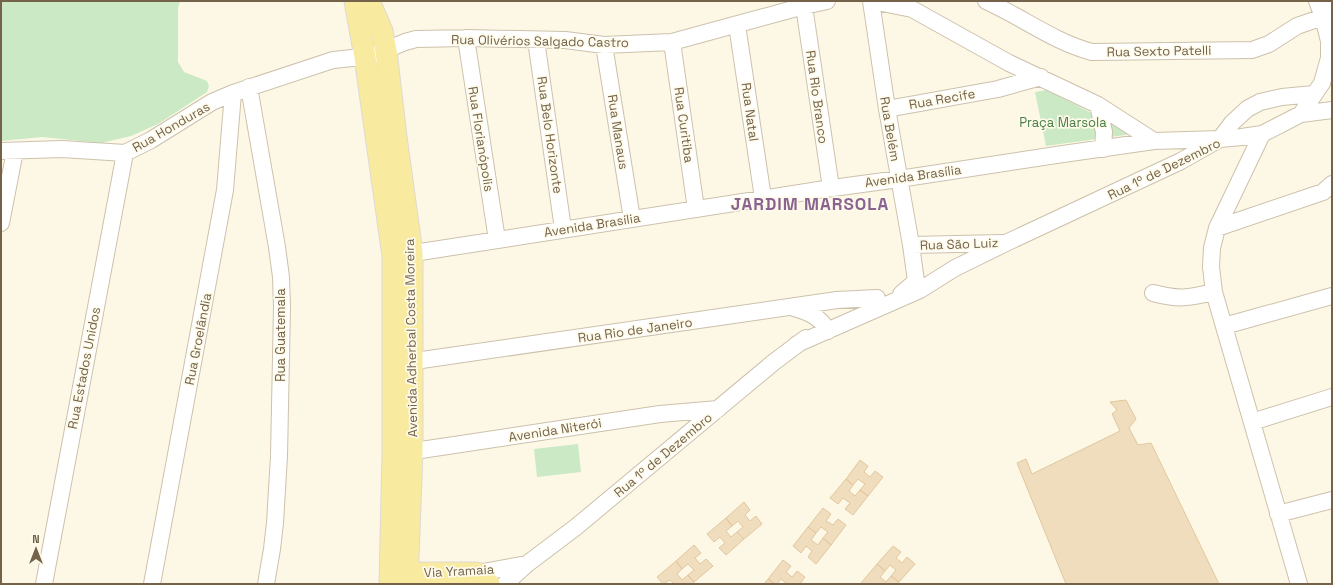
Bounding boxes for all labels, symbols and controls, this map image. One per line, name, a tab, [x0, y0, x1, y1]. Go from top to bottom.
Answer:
street label: Rua Olivérios Salgado Castro	[451, 31, 629, 51]
street label: Rua Sexto Patelli	[1106, 42, 1212, 60]
street label: Rua Rio Branco	[802, 49, 832, 145]
street label: Rua Belo Horizonte	[533, 75, 567, 195]
street label: Rua Natal	[737, 81, 763, 143]
street label: Rua Florianópolis	[464, 85, 498, 193]
street label: Rua Recife	[908, 85, 976, 113]
street label: Rua Curitiba	[670, 86, 698, 165]
street label: Rua Manaus	[604, 93, 632, 171]
street label: Rua Belém	[876, 95, 904, 163]
street label: Rua Honduras	[129, 98, 213, 156]
park label: Praça Marsola	[1019, 114, 1107, 131]
street label: Rua 1º de Dezembro	[1105, 134, 1223, 204]
street label: Avenida Brasília	[864, 161, 963, 191]
district label: JARDIM MARSOLA	[731, 193, 889, 215]
street label: Avenida Brasília	[543, 209, 642, 241]
street label: Rua São Luiz	[919, 234, 999, 254]
street label: Avenida Adherbal Costa Moreira	[401, 238, 421, 438]
street label: Rua Guatemala	[272, 288, 289, 382]
street label: Rua Groelândia	[181, 291, 215, 387]
street label: Rua Estados Unidos	[64, 305, 104, 430]
street label: Rua Rio de Janeiro	[577, 314, 693, 346]
street label: Rua 1º de Dezembro	[610, 409, 716, 501]
street label: Avenida Niterói	[507, 414, 603, 446]
north arrow	[16, 529, 56, 569]
text: N	[32, 532, 40, 546]
street label: Via Yramaia	[423, 561, 495, 581]

